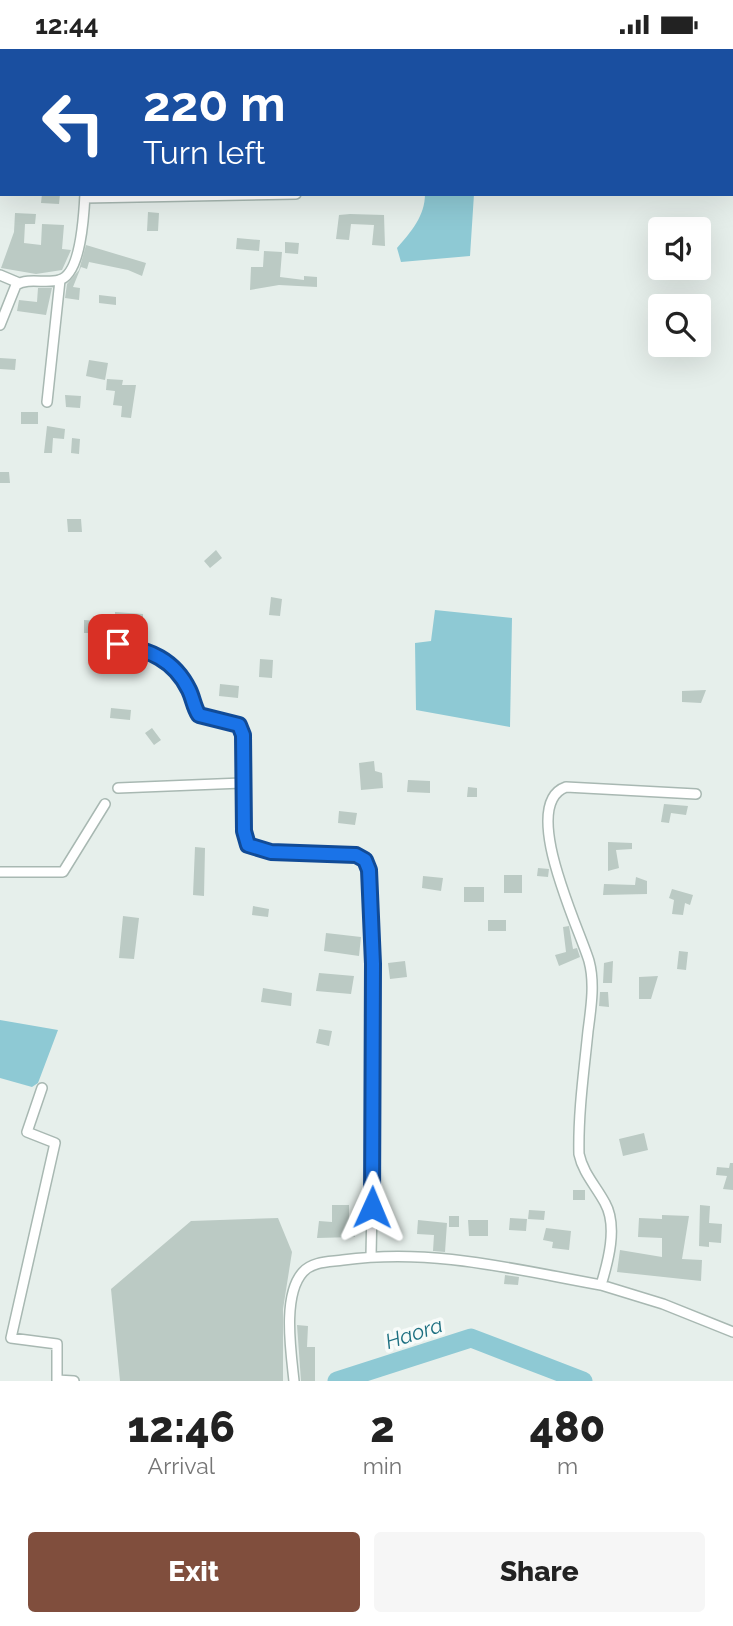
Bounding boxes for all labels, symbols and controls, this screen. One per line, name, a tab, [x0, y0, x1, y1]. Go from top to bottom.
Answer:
text: 12:44	[35, 10, 99, 40]
text: 220 m	[143, 75, 286, 132]
icon: left	[28, 77, 119, 168]
text: Turn left	[143, 134, 265, 171]
map controls	[648, 217, 711, 357]
button: sound	[648, 217, 711, 280]
button: search	[648, 294, 711, 357]
pin	[88, 614, 148, 674]
icon: arrive	[99, 625, 137, 663]
position arrow	[335, 1170, 409, 1244]
water label: Haora	[382, 1312, 446, 1354]
text: 12:46	[128, 1403, 235, 1452]
text: 2	[370, 1403, 395, 1452]
text: 480	[530, 1403, 605, 1452]
text: Arrival	[148, 1452, 215, 1479]
text: min	[363, 1452, 402, 1479]
text: m	[557, 1452, 578, 1479]
button: Exit	[28, 1532, 360, 1612]
button: Share	[374, 1532, 705, 1612]

